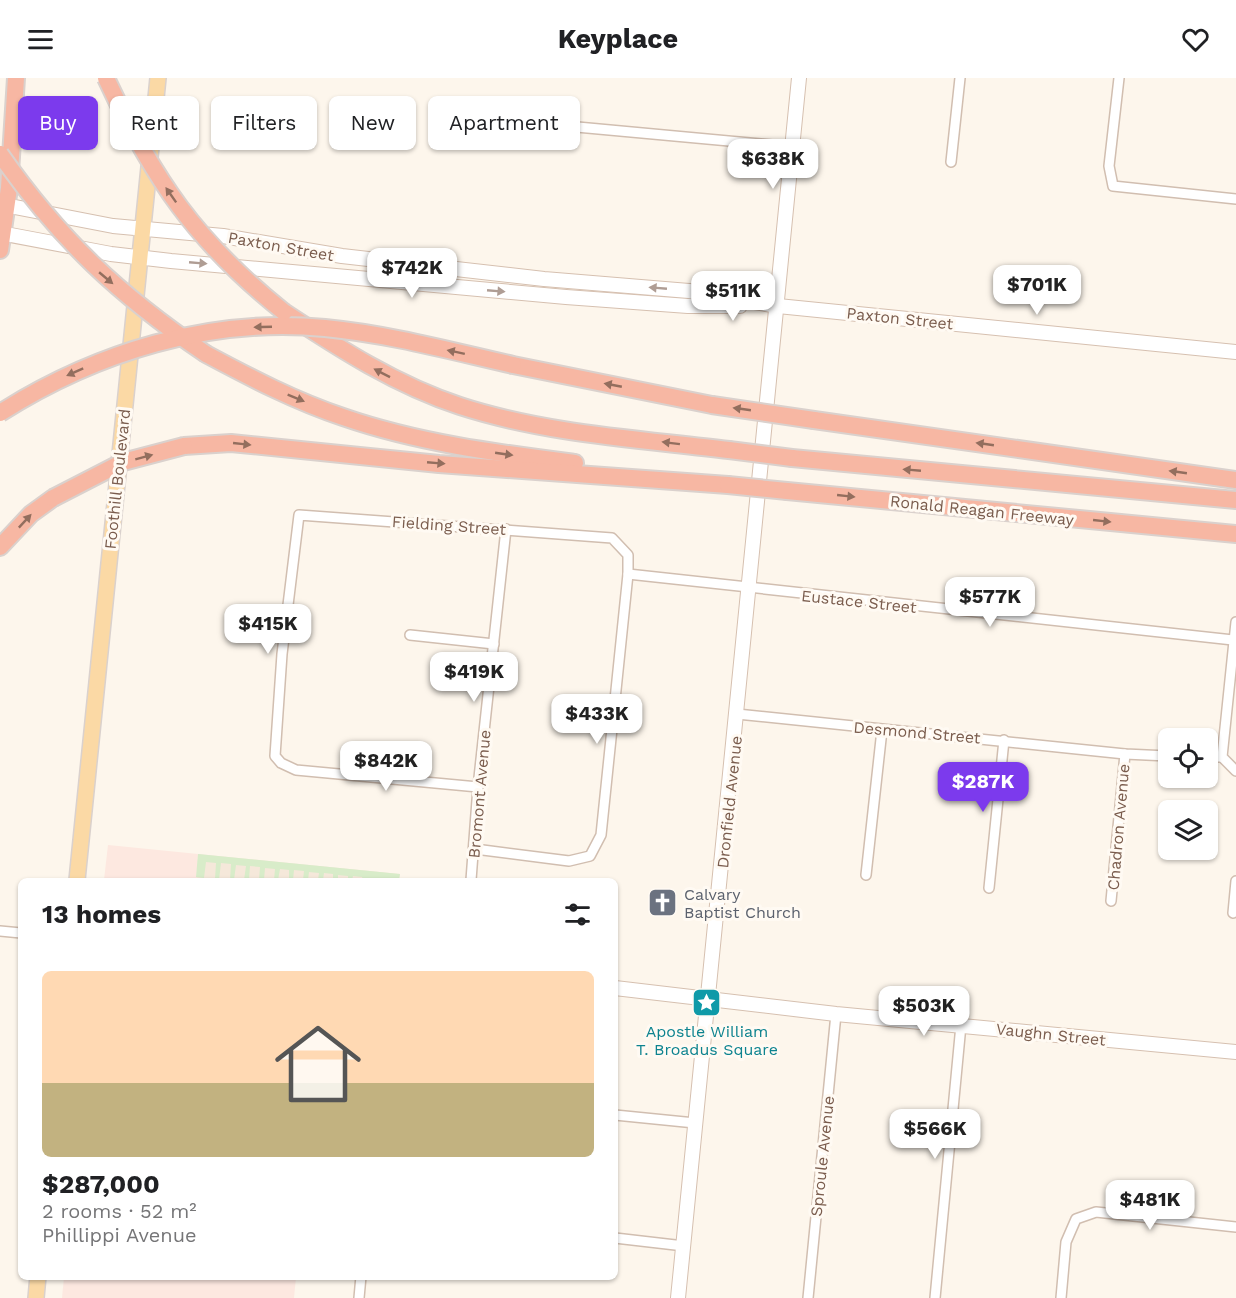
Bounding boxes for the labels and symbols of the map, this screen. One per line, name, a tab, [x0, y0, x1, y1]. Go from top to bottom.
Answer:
pin: $638K	[731, 139, 815, 190]
one-way arrow	[166, 187, 177, 203]
street label: Paxton Street	[226, 228, 336, 265]
pin: $742K	[370, 248, 454, 299]
one-way arrow	[188, 258, 207, 268]
pin: $701K	[995, 265, 1079, 316]
one-way arrow	[98, 271, 113, 284]
pin: $511K	[691, 271, 775, 322]
one-way arrow	[648, 284, 667, 293]
one-way arrow	[487, 286, 506, 296]
street label: Paxton Street	[846, 303, 955, 334]
one-way arrow	[254, 322, 273, 332]
one-way arrow	[447, 347, 465, 357]
one-way arrow	[66, 367, 84, 377]
one-way arrow	[373, 368, 390, 377]
one-way arrow	[604, 380, 623, 389]
one-way arrow	[288, 393, 306, 403]
one-way arrow	[733, 405, 752, 414]
street label: Foothill Boulevard	[101, 408, 134, 550]
one-way arrow	[662, 438, 681, 447]
one-way arrow	[233, 439, 252, 449]
one-way arrow	[975, 439, 994, 448]
one-way arrow	[495, 449, 514, 458]
one-way arrow	[135, 452, 153, 461]
one-way arrow	[427, 459, 446, 468]
one-way arrow	[903, 465, 922, 475]
one-way arrow	[1168, 467, 1187, 476]
one-way arrow	[836, 491, 855, 501]
street label: Ronald Reagan Freeway	[889, 491, 1075, 530]
street label: Fielding Street	[391, 512, 507, 539]
one-way arrow	[17, 514, 31, 528]
one-way arrow	[1093, 516, 1112, 526]
pin: $577K	[948, 577, 1032, 628]
street label: Eustace Street	[800, 586, 918, 617]
pin: $415K	[226, 604, 310, 655]
pin: $419K	[432, 652, 516, 703]
pin: $433K	[555, 694, 639, 745]
street label: Desmond Street	[853, 717, 982, 748]
street label: Bromont Avenue	[464, 729, 495, 859]
street label: Dronfield Avenue	[713, 735, 746, 869]
pin: $842K	[344, 741, 428, 792]
pin: $287K	[941, 762, 1025, 813]
street label: Chadron Avenue	[1103, 763, 1134, 891]
place label: Calvary Baptist Church	[684, 885, 801, 922]
church icon: Calvary Baptist Church	[647, 887, 679, 919]
pin: $503K	[882, 986, 966, 1037]
place icon: Apostle William T. Broadus Square	[691, 987, 723, 1019]
street label: Vaughn Street	[995, 1019, 1107, 1050]
place label: Apostle William T. Broadus Square	[636, 1022, 778, 1059]
street label: Sproule Avenue	[807, 1095, 838, 1217]
pin: $566K	[893, 1109, 977, 1160]
pin: $481K	[1108, 1180, 1192, 1231]

